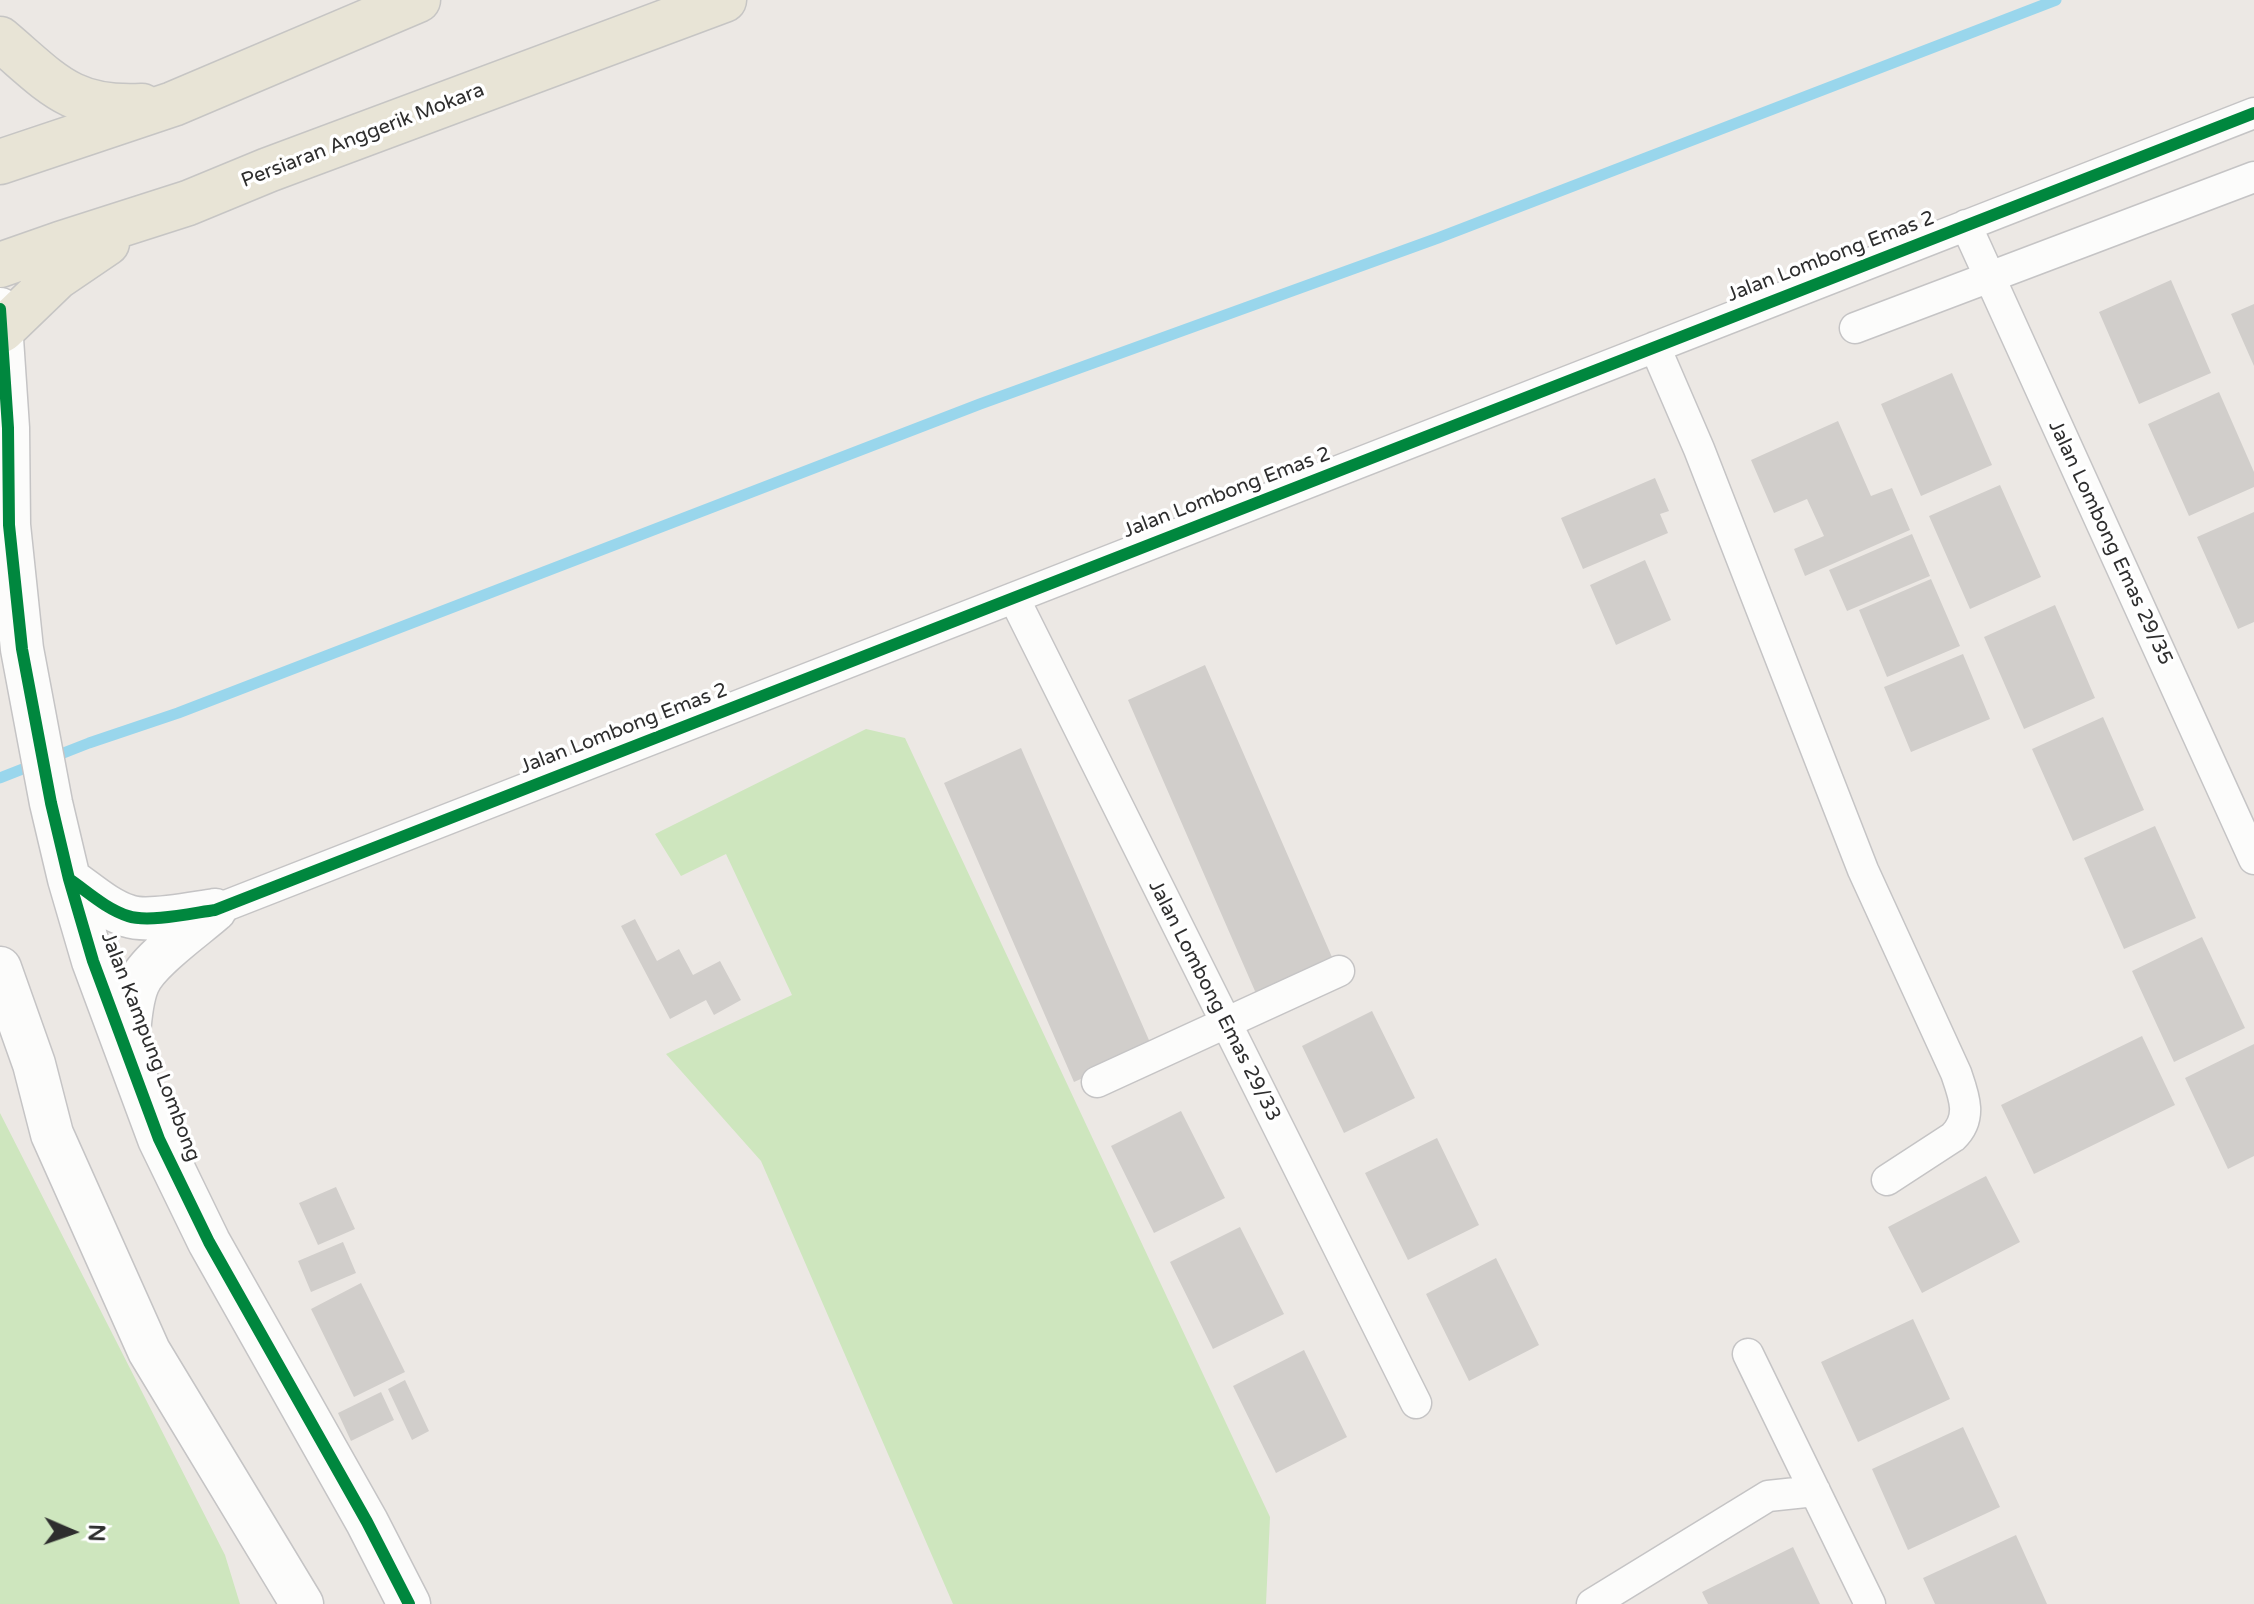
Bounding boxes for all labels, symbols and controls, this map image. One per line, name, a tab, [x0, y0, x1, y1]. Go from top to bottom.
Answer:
street label: Persiaran Anggerik Mokara	[238, 78, 488, 194]
street label: Jalan Lombong Emas 2	[1724, 206, 1938, 308]
street label: Jalan Lombong Emas 29/35	[2043, 417, 2177, 669]
street label: Jalan Lombong Emas 2	[1120, 442, 1334, 544]
street label: Jalan Lombong Emas 2	[517, 678, 731, 780]
street label: Jalan Lombong Emas 29/33	[1143, 877, 1285, 1125]
street label: Jalan Kampung Lombong	[95, 929, 205, 1165]
north arrow	[32, 1492, 112, 1572]
text: N	[83, 1524, 109, 1542]

